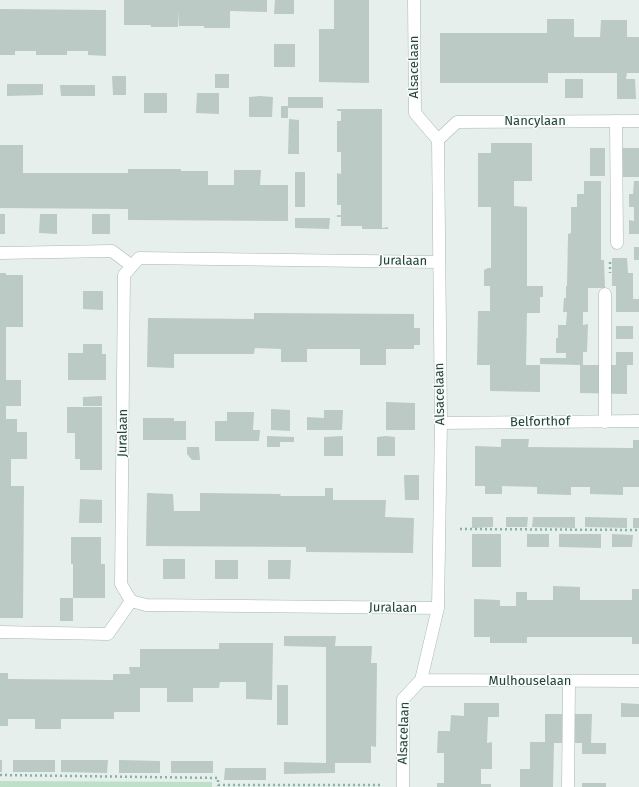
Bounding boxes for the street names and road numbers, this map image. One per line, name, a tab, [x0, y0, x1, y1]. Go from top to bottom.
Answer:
street label: Alsacelaan	[406, 36, 422, 98]
street label: Nancylaan	[504, 113, 566, 129]
street label: Juralaan	[379, 253, 427, 269]
street label: Alsacelaan	[432, 362, 448, 426]
street label: Juralaan	[115, 409, 131, 457]
street label: Belforthof	[510, 414, 570, 430]
street label: Juralaan	[369, 600, 417, 616]
street label: Mulhouselaan	[489, 673, 571, 689]
street label: Alsacelaan	[395, 701, 413, 765]

